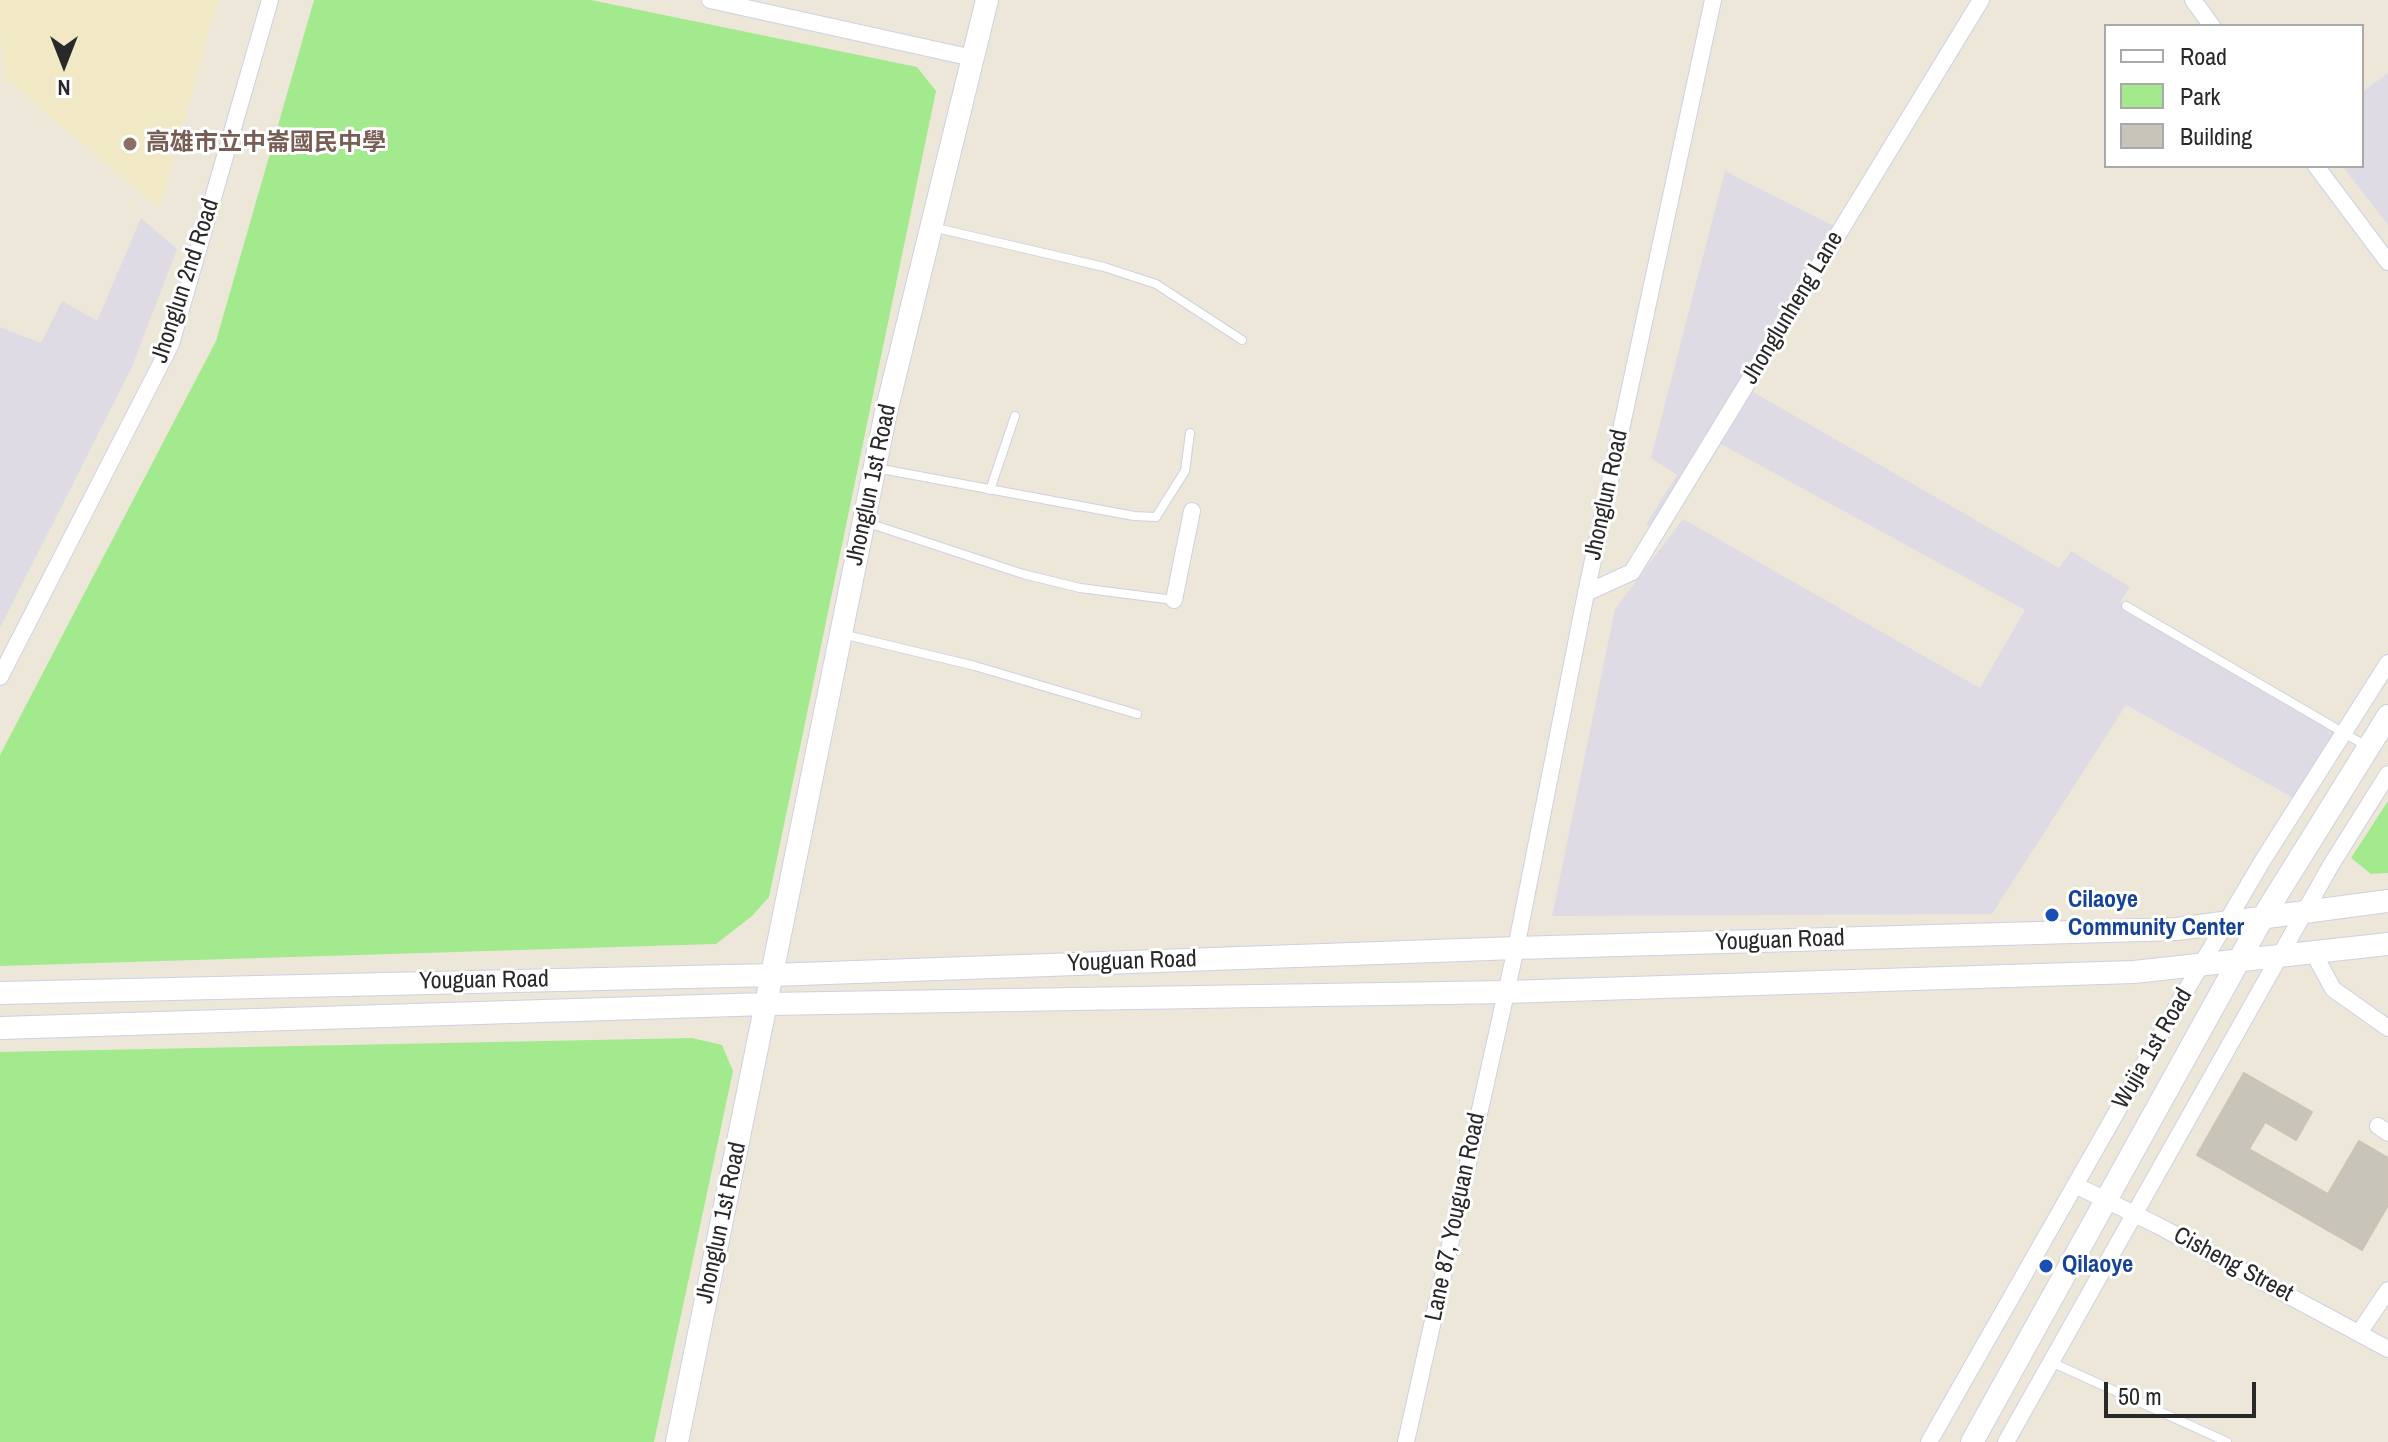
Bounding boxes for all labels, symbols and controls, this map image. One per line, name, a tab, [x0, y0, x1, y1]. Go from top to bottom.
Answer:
north arrow	[24, 24, 104, 104]
legend	[2104, 24, 2364, 168]
text: Road	[2180, 40, 2227, 72]
text: N	[57, 73, 71, 103]
text: Park	[2180, 80, 2220, 112]
text: Building	[2180, 120, 2252, 152]
place label: 高雄市立中崙國民中學	[146, 130, 386, 158]
marker: 高雄市立中崙國民中學	[121, 135, 139, 153]
street label: Jhonglun 2nd Road	[146, 195, 226, 367]
street label: Jhonglunheng Lane	[1736, 226, 1850, 390]
street label: Jhonglun 1st Road	[841, 402, 903, 568]
street label: Jhonglun Road	[1579, 427, 1635, 563]
place label: Cilaoye Community Center	[2068, 887, 2244, 943]
marker: Cilaoye Community Center	[2043, 906, 2061, 924]
street label: Youguan Road	[1715, 924, 1845, 958]
street label: Youguan Road	[1067, 945, 1197, 979]
street label: Youguan Road	[419, 965, 549, 997]
street label: Wujia 1st Road	[2107, 984, 2199, 1114]
street label: Lane 87, Youguan Road	[1420, 1110, 1492, 1324]
street label: Jhonglun 1st Road	[691, 1140, 753, 1306]
street label: Cisheng Street	[2168, 1221, 2298, 1309]
place label: Qilaoye	[2062, 1252, 2133, 1280]
marker: Qilaoye	[2037, 1257, 2055, 1275]
scale bar	[2108, 1366, 2260, 1416]
text: 50 m	[2118, 1380, 2162, 1412]

